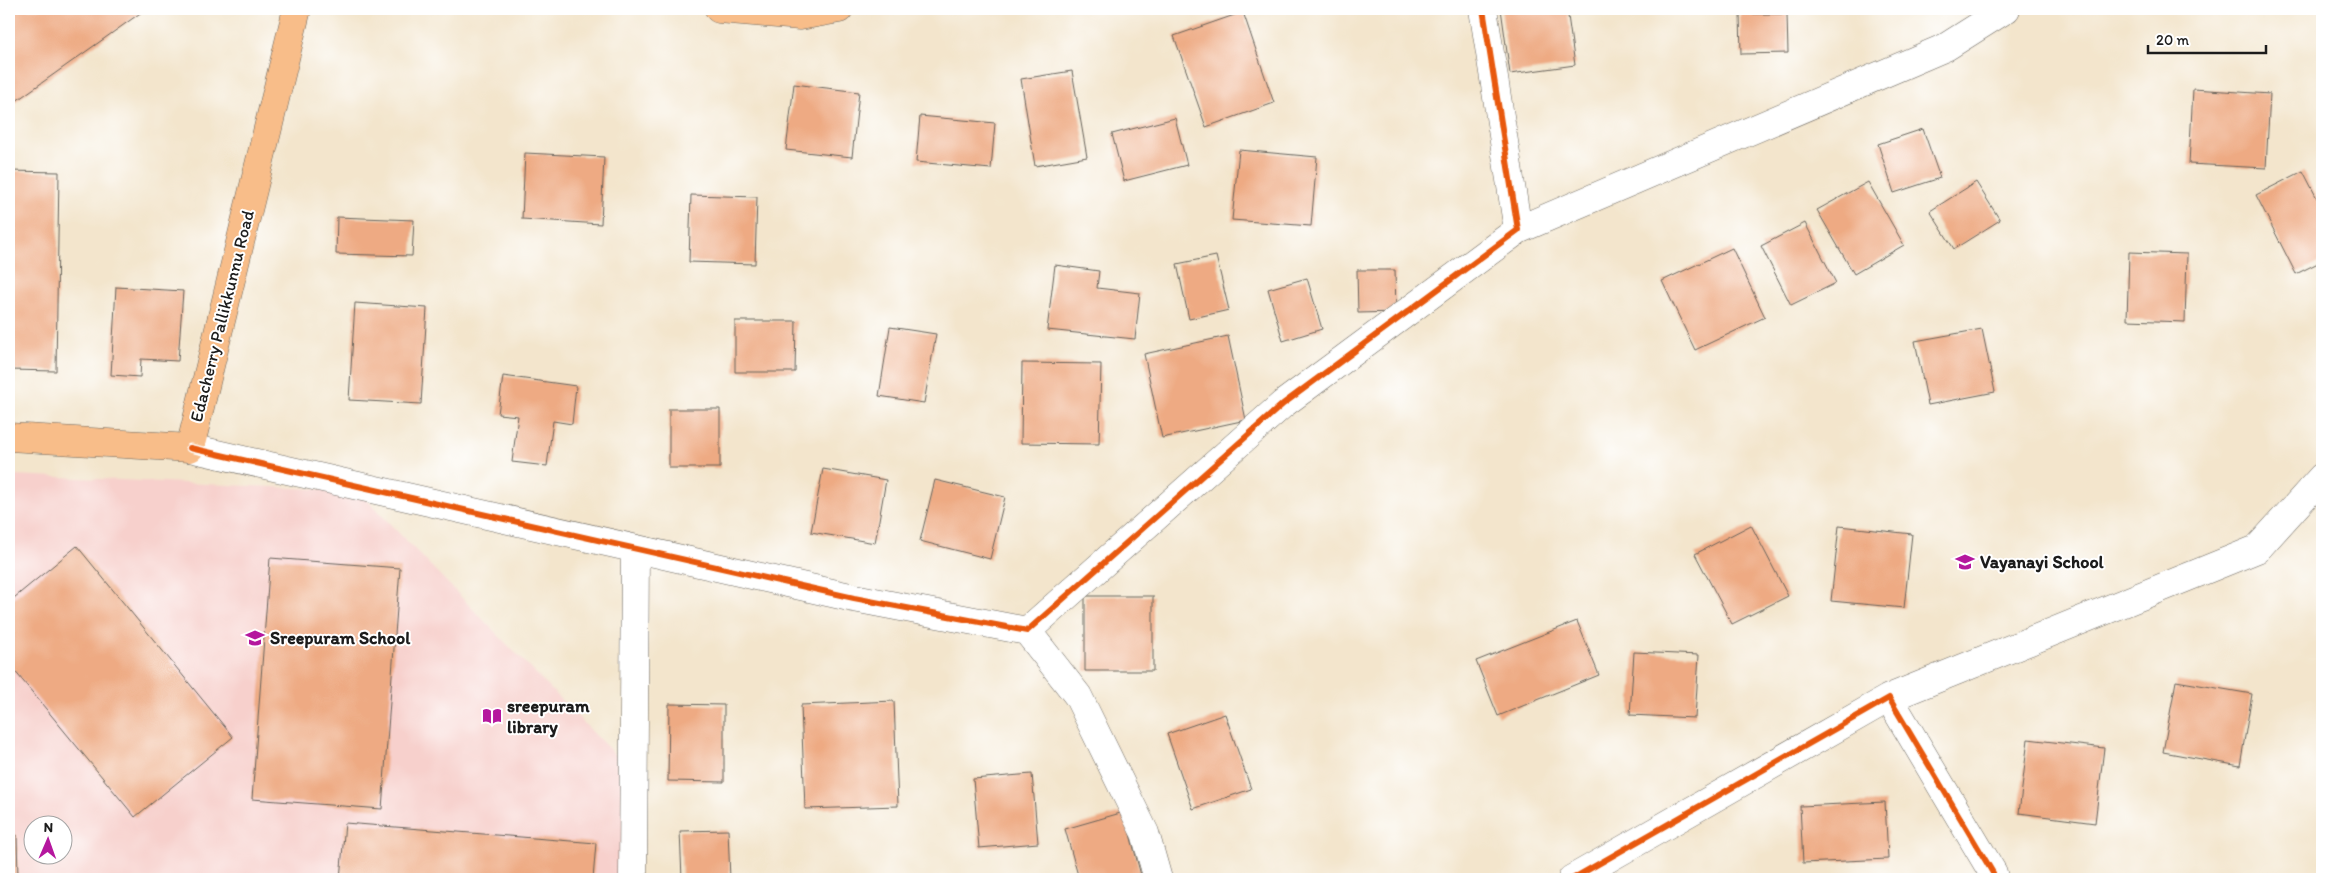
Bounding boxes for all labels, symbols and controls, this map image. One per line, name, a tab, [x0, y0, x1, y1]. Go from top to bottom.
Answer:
scale bar	[2148, 22, 2266, 54]
text: 20 m	[2156, 31, 2190, 49]
street label: Edacherry Pallikkunnu Road	[185, 208, 259, 424]
school or university icon: Vayanayi School	[1954, 551, 1976, 573]
place label: Vayanayi School	[1980, 551, 2105, 573]
school or university icon: Sreepuram School	[244, 627, 266, 649]
place label: Sreepuram School	[270, 627, 411, 649]
place label: sreepuram library	[507, 695, 590, 738]
library icon: sreepuram library	[481, 705, 503, 727]
north arrow	[22, 816, 72, 866]
text: N	[43, 819, 53, 836]

